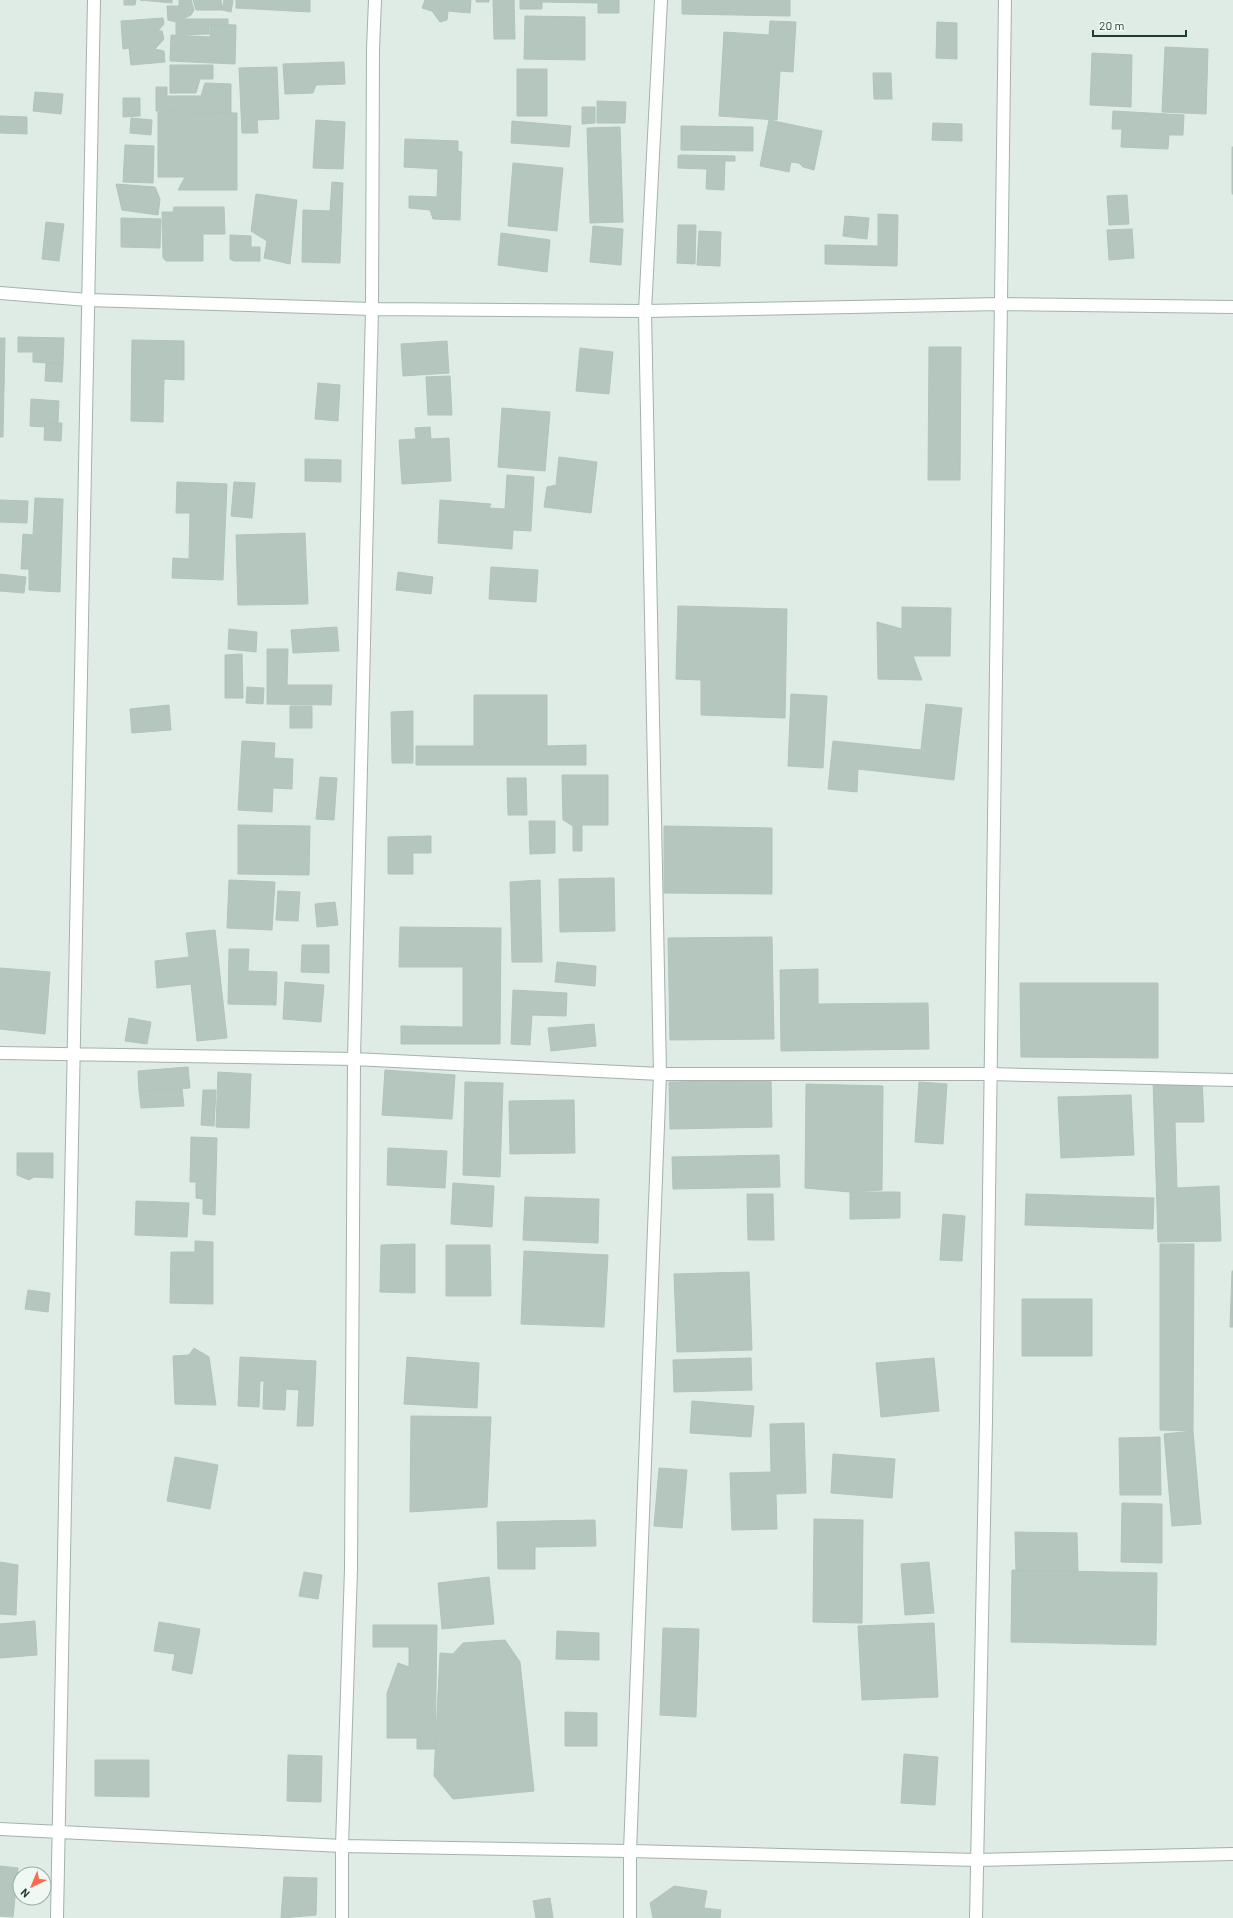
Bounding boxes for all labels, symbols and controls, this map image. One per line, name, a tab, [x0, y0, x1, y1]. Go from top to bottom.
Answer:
scale bar	[1093, 12, 1186, 38]
text: 20 m	[1099, 18, 1125, 32]
north arrow	[12, 1866, 52, 1906]
text: N	[18, 1886, 32, 1901]

